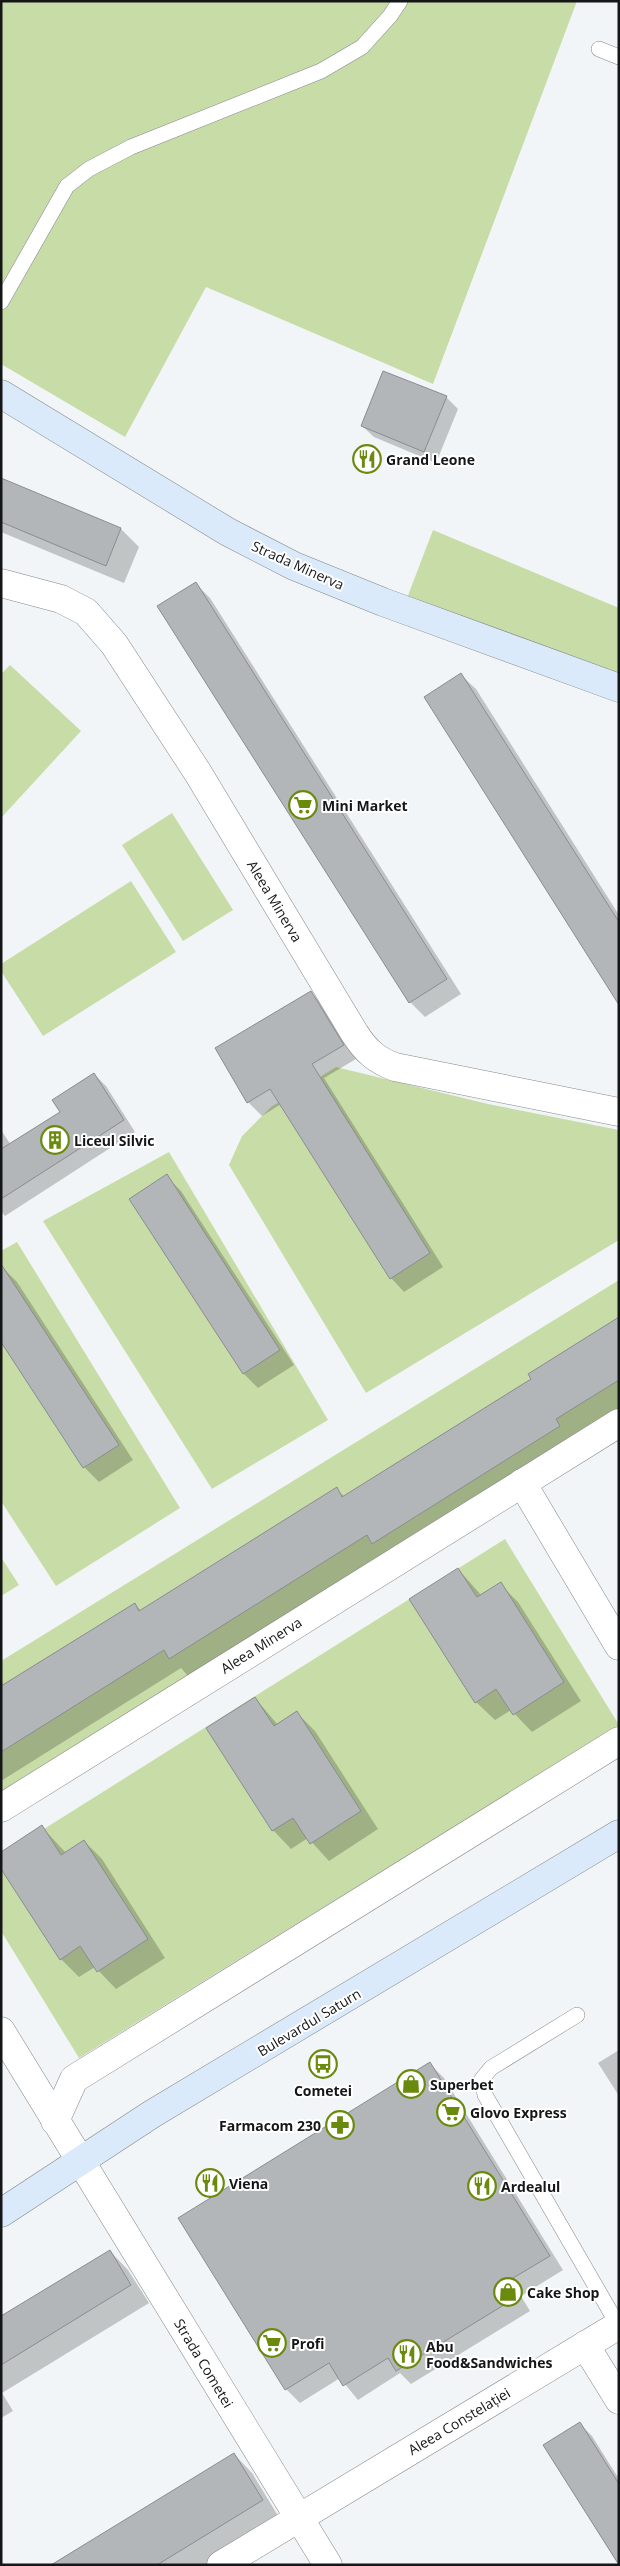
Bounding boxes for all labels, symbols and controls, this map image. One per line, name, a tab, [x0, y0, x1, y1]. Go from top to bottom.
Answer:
restaurant icon: Grand Leone	[352, 444, 382, 474]
place label: Grand Leone	[386, 450, 475, 469]
street label: Strada Minerva	[249, 536, 347, 594]
supermarket icon: Mini Market	[288, 790, 318, 820]
place label: Mini Market	[322, 796, 408, 815]
street label: Aleea Minerva	[243, 856, 307, 946]
building icon: Liceul Silvic	[40, 1125, 70, 1155]
place label: Liceul Silvic	[74, 1131, 154, 1150]
street label: Aleea Minerva	[217, 1612, 305, 1678]
street label: Bulevardul Saturn	[254, 1984, 364, 2060]
bus stop icon: Cometei	[308, 2049, 338, 2079]
shop icon: Superbet	[396, 2069, 426, 2099]
place label: Superbet	[430, 2075, 494, 2094]
place label: Cometei	[294, 2081, 352, 2100]
supermarket icon: Glovo Express	[436, 2097, 466, 2127]
place label: Glovo Express	[470, 2103, 567, 2122]
pharmacy icon: Farmacom 230	[325, 2110, 355, 2140]
place label: Farmacom 230	[219, 2116, 321, 2135]
restaurant icon: Viena	[195, 2168, 225, 2198]
restaurant icon: Ardealul	[467, 2171, 497, 2201]
place label: Viena	[229, 2174, 268, 2193]
place label: Ardealul	[501, 2177, 560, 2196]
shop icon: Cake Shop	[493, 2277, 523, 2307]
place label: Cake Shop	[527, 2283, 600, 2302]
street label: Strada Cometei	[170, 2315, 238, 2411]
supermarket icon: Profi	[257, 2328, 287, 2358]
place label: Profi	[291, 2334, 325, 2353]
place label: Abu Food&Sandwiches	[426, 2337, 553, 2372]
restaurant icon: Abu Food&Sandwiches	[392, 2339, 422, 2369]
street label: Aleea Constelației	[404, 2383, 514, 2459]

